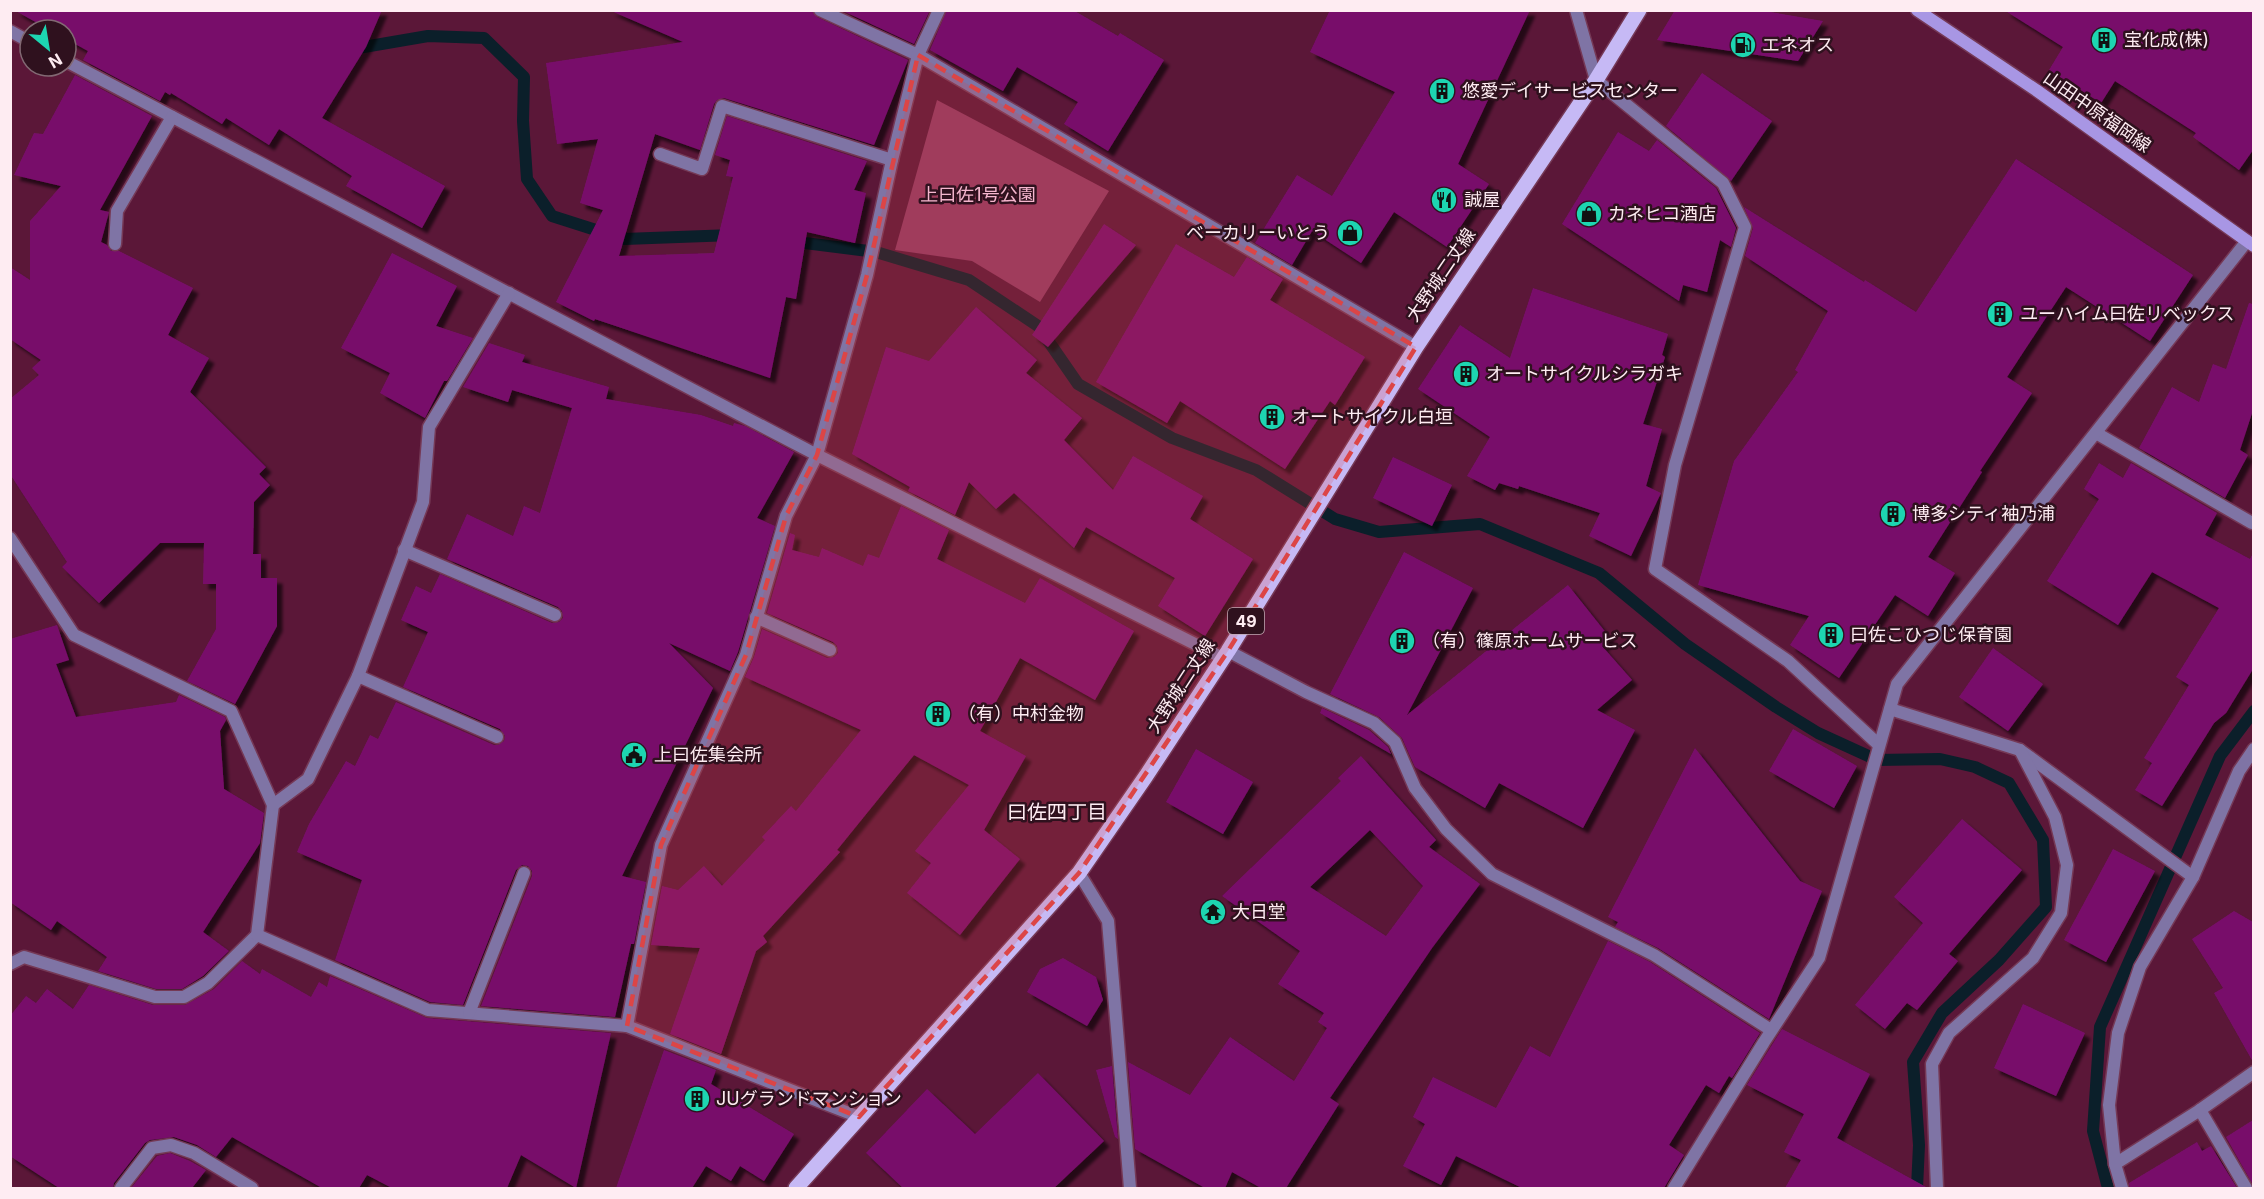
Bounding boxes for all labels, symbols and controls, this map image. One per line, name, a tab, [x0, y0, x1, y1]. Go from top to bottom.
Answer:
north arrow	[18, 18, 78, 78]
building icon: 宝化成(株)	[2089, 25, 2119, 55]
place label: 宝化成(株)	[2124, 29, 2209, 50]
fuel station icon: エネオス	[1728, 30, 1758, 60]
place label: エネオス	[1762, 34, 1834, 55]
text: N	[45, 49, 66, 73]
street label: 山田中原福岡線	[2040, 67, 2155, 156]
building icon: 悠愛デイサービスセンター	[1427, 76, 1457, 106]
place label: 悠愛デイサービスセンター	[1462, 80, 1678, 101]
park label: 上曰佐1号公園	[920, 184, 1036, 205]
restaurant icon: 誠屋	[1429, 185, 1459, 215]
place label: 誠屋	[1464, 189, 1500, 210]
shop icon: カネヒコ酒店	[1574, 199, 1604, 229]
place label: カネヒコ酒店	[1608, 203, 1716, 224]
shop icon: ベーカリーいとう	[1335, 218, 1365, 248]
place label: ベーカリーいとう	[1186, 222, 1330, 243]
street label: 大野城二丈線	[1402, 224, 1479, 325]
building icon: ユーハイム曰佐リベックス	[1985, 299, 2015, 329]
place label: ユーハイム曰佐リベックス	[2020, 303, 2234, 324]
building icon: オートサイクルシラガキ	[1451, 359, 1481, 389]
place label: オートサイクルシラガキ	[1486, 363, 1683, 384]
building icon: オートサイクル白垣	[1257, 402, 1287, 432]
place label: オートサイクル白垣	[1292, 406, 1453, 427]
building icon: 博多シティ袖乃浦	[1878, 499, 1908, 529]
place label: 博多シティ袖乃浦	[1912, 503, 2055, 524]
road number: 49	[1228, 608, 1264, 634]
building icon: 曰佐こひつじ保育園	[1816, 620, 1846, 650]
place label: 曰佐こひつじ保育園	[1850, 624, 2012, 645]
building icon: （有）篠原ホームサービス	[1387, 626, 1417, 656]
place label: （有）篠原ホームサービス	[1422, 630, 1637, 651]
street label: 大野城二丈線	[1142, 635, 1219, 737]
building icon: （有）中村金物	[923, 699, 953, 729]
place label: （有）中村金物	[958, 703, 1084, 724]
public building icon: 上曰佐集会所	[619, 740, 649, 770]
place label: 上曰佐集会所	[654, 744, 762, 765]
district label: 曰佐四丁目	[1007, 800, 1107, 824]
temple icon: 大日堂	[1198, 897, 1228, 927]
place label: 大日堂	[1232, 901, 1286, 922]
building icon: JUグランドマンション	[682, 1084, 712, 1114]
place label: JUグランドマンション	[716, 1088, 902, 1109]

